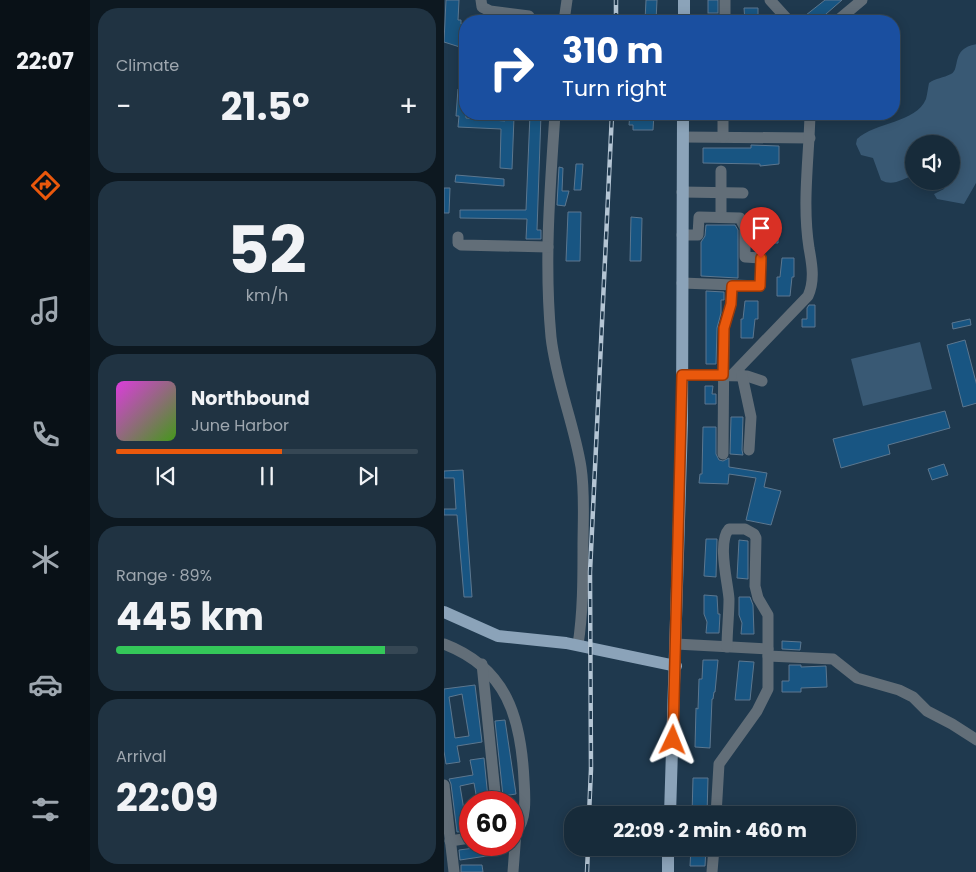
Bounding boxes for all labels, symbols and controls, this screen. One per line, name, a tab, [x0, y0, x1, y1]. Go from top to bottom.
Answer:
text: 310 m	[562, 26, 664, 75]
icon: right	[479, 35, 544, 100]
text: 22:07	[16, 46, 74, 77]
text: Climate	[116, 54, 179, 77]
text: Turn right	[562, 73, 667, 104]
text: 21.5°	[221, 80, 310, 133]
text: −	[116, 87, 131, 126]
text: +	[399, 87, 418, 126]
map controls	[905, 135, 960, 190]
button: sound	[905, 135, 960, 190]
icon: directions	[28, 168, 63, 203]
text: 52	[227, 205, 307, 296]
pin	[740, 207, 782, 258]
icon: arrive	[747, 214, 775, 242]
text: km/h	[246, 284, 288, 307]
icon: music	[28, 293, 63, 328]
text: Northbound	[191, 385, 310, 412]
text: June Harbor	[191, 414, 289, 437]
icon: phone	[28, 417, 63, 452]
icon: previous	[152, 462, 180, 490]
icon: pause	[253, 462, 281, 490]
icon: next	[354, 462, 382, 490]
icon: climate	[28, 542, 63, 577]
text: Range · 89%	[116, 564, 212, 587]
text: 445 km	[116, 590, 264, 643]
icon: car	[28, 667, 63, 702]
position arrow	[646, 713, 698, 765]
text: Arrival	[116, 745, 166, 768]
text: 22:09	[116, 771, 218, 824]
speed limit sign: 60	[459, 791, 524, 856]
icon: filters	[28, 792, 63, 827]
text: 22:09 · 2 min · 460 m	[613, 817, 807, 844]

